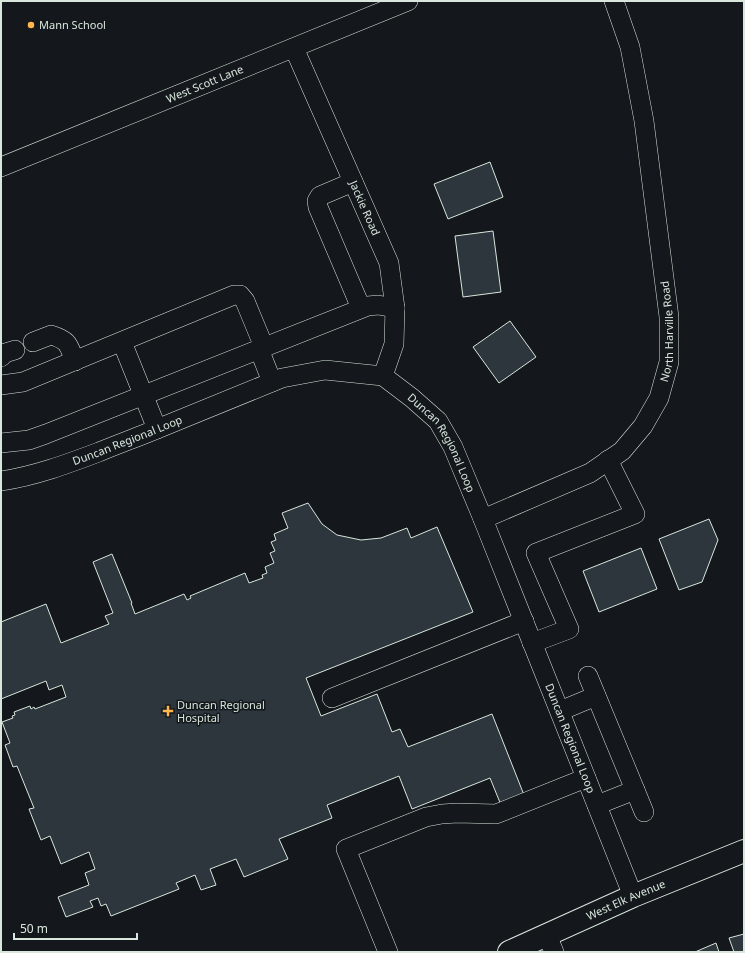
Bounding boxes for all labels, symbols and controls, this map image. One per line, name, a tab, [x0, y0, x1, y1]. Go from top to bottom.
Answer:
place label: Mann School	[39, 17, 106, 32]
marker: Mann School	[26, 20, 36, 30]
street label: West Scott Lane	[164, 61, 245, 106]
street label: Jackie Road	[346, 177, 384, 238]
street label: North Harville Road	[656, 280, 676, 384]
street label: Duncan Regional Loop	[405, 390, 479, 495]
street label: Duncan Regional Loop	[70, 411, 184, 468]
street label: Duncan Regional Loop	[542, 681, 599, 795]
place label: Duncan Regional Hospital	[177, 697, 265, 725]
marker: Duncan Regional Hospital	[162, 705, 174, 717]
street label: West Elk Avenue	[584, 876, 667, 923]
scale bar	[14, 915, 137, 941]
text: 50 m	[20, 920, 48, 937]

